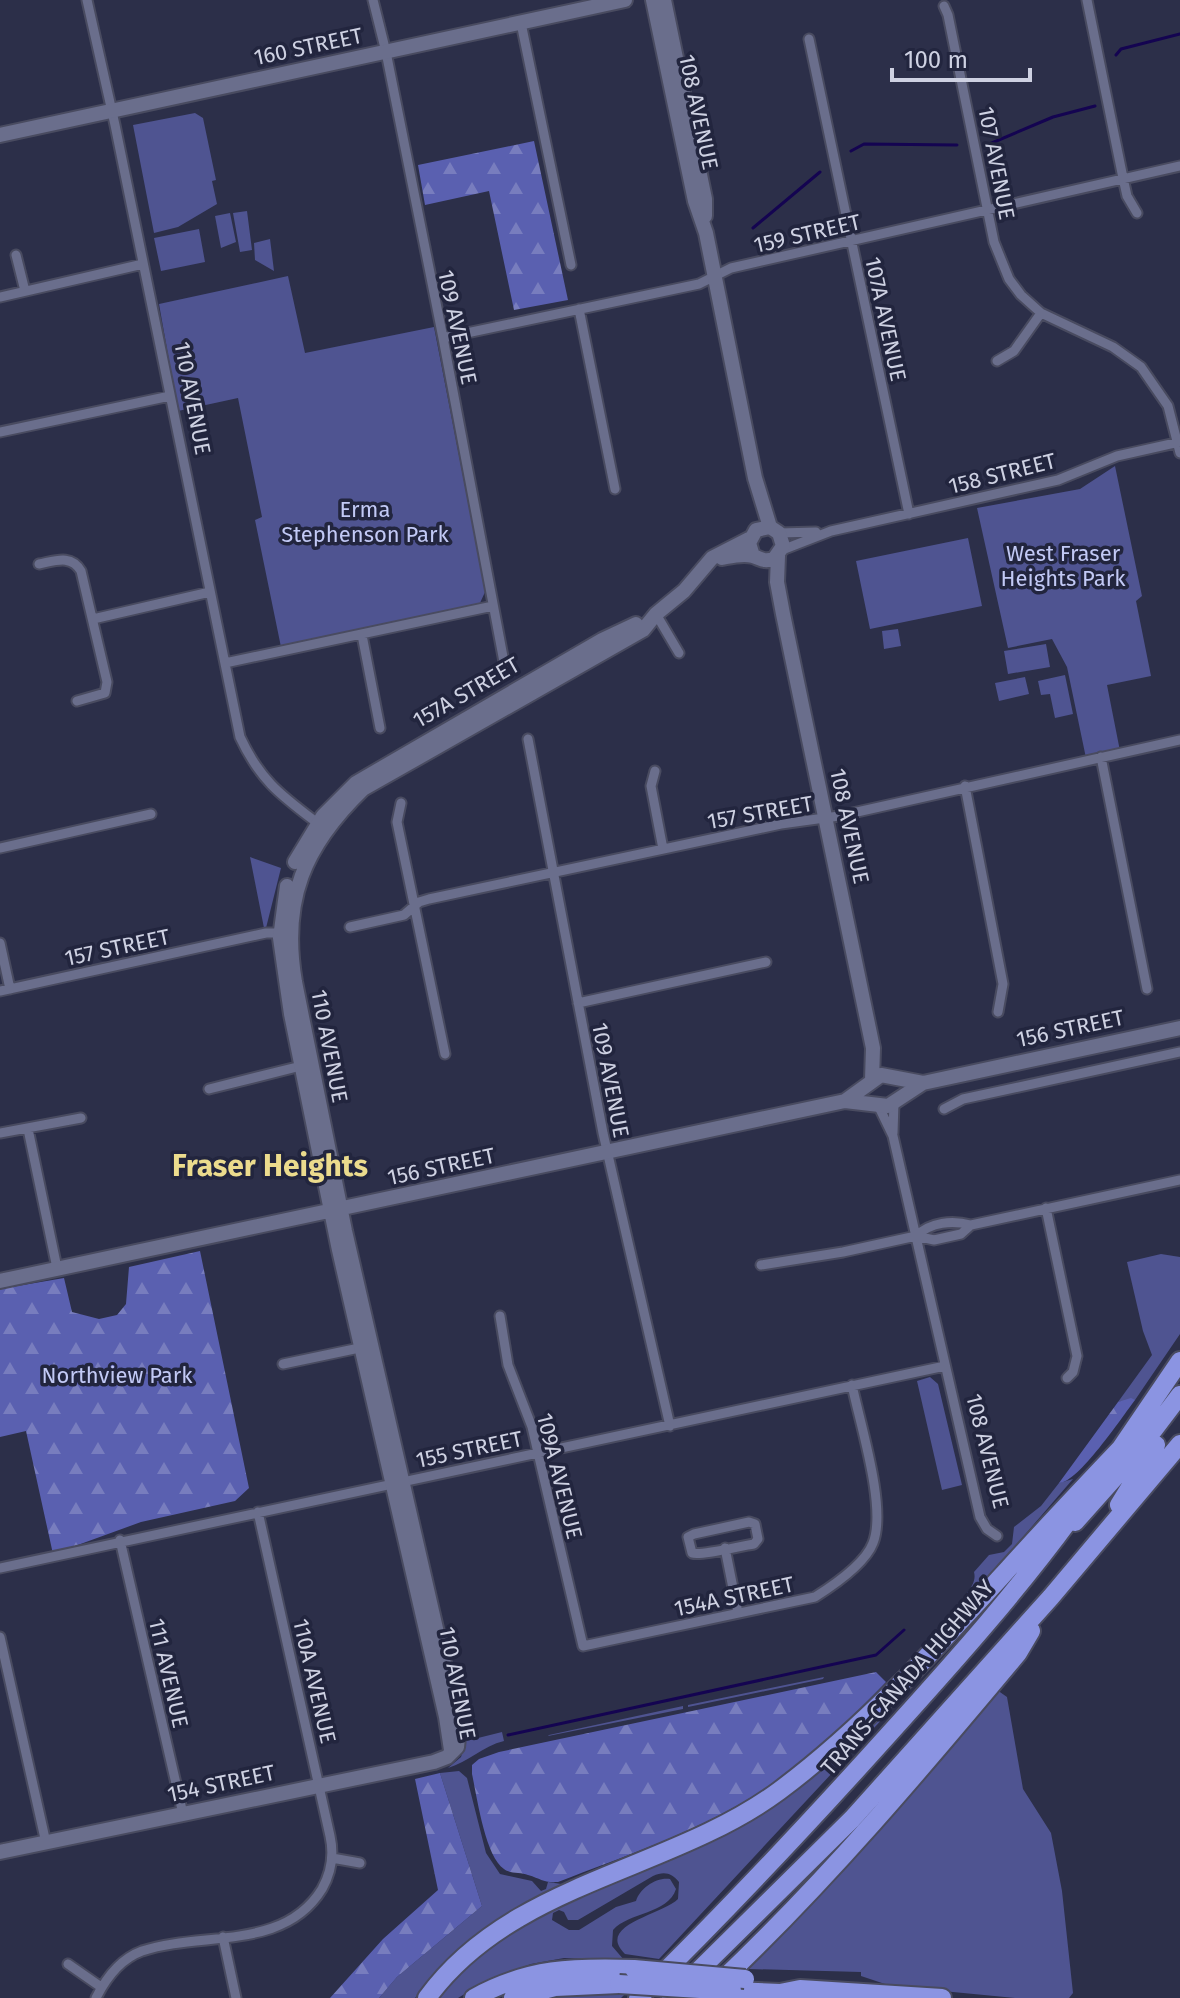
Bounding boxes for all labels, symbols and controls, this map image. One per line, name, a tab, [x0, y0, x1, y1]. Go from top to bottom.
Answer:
street label: 160 STREET	[251, 22, 366, 71]
scale bar	[892, 32, 1030, 82]
text: 100 m	[904, 46, 968, 74]
street label: 108 AVENUE	[673, 52, 724, 172]
street label: 107 AVENUE	[972, 104, 1021, 222]
street label: 159 STREET	[751, 208, 864, 259]
street label: 107A AVENUE	[859, 254, 912, 384]
street label: 109 AVENUE	[432, 267, 483, 387]
street label: 110 AVENUE	[168, 339, 217, 457]
street label: 158 STREET	[946, 447, 1059, 500]
park label: Erma Stephenson Park	[281, 496, 450, 548]
park label: West Fraser Heights Park	[1001, 540, 1126, 592]
street label: 157A STREET	[408, 651, 525, 734]
street label: 108 AVENUE	[824, 766, 875, 886]
street label: 157 STREET	[705, 790, 816, 835]
street label: 157 STREET	[62, 923, 173, 972]
street label: 110 AVENUE	[305, 987, 354, 1105]
street label: 156 STREET	[1014, 1004, 1127, 1053]
street label: 109 AVENUE	[586, 1020, 635, 1140]
street label: 156 STREET	[385, 1142, 498, 1191]
district label: Fraser Heights	[172, 1148, 368, 1184]
park label: Northview Park	[42, 1362, 193, 1389]
street label: 108 AVENUE	[960, 1391, 1015, 1511]
street label: 109A AVENUE	[531, 1410, 588, 1542]
street label: 155 STREET	[413, 1425, 526, 1474]
street label: 154A STREET	[672, 1570, 797, 1622]
street label: TRANS-CANADA HIGHWAY	[815, 1574, 1000, 1781]
street label: 111 AVENUE	[143, 1616, 194, 1730]
street label: 110A AVENUE	[287, 1616, 342, 1746]
street label: 110 AVENUE	[433, 1624, 482, 1742]
street label: 154 STREET	[165, 1759, 278, 1808]

